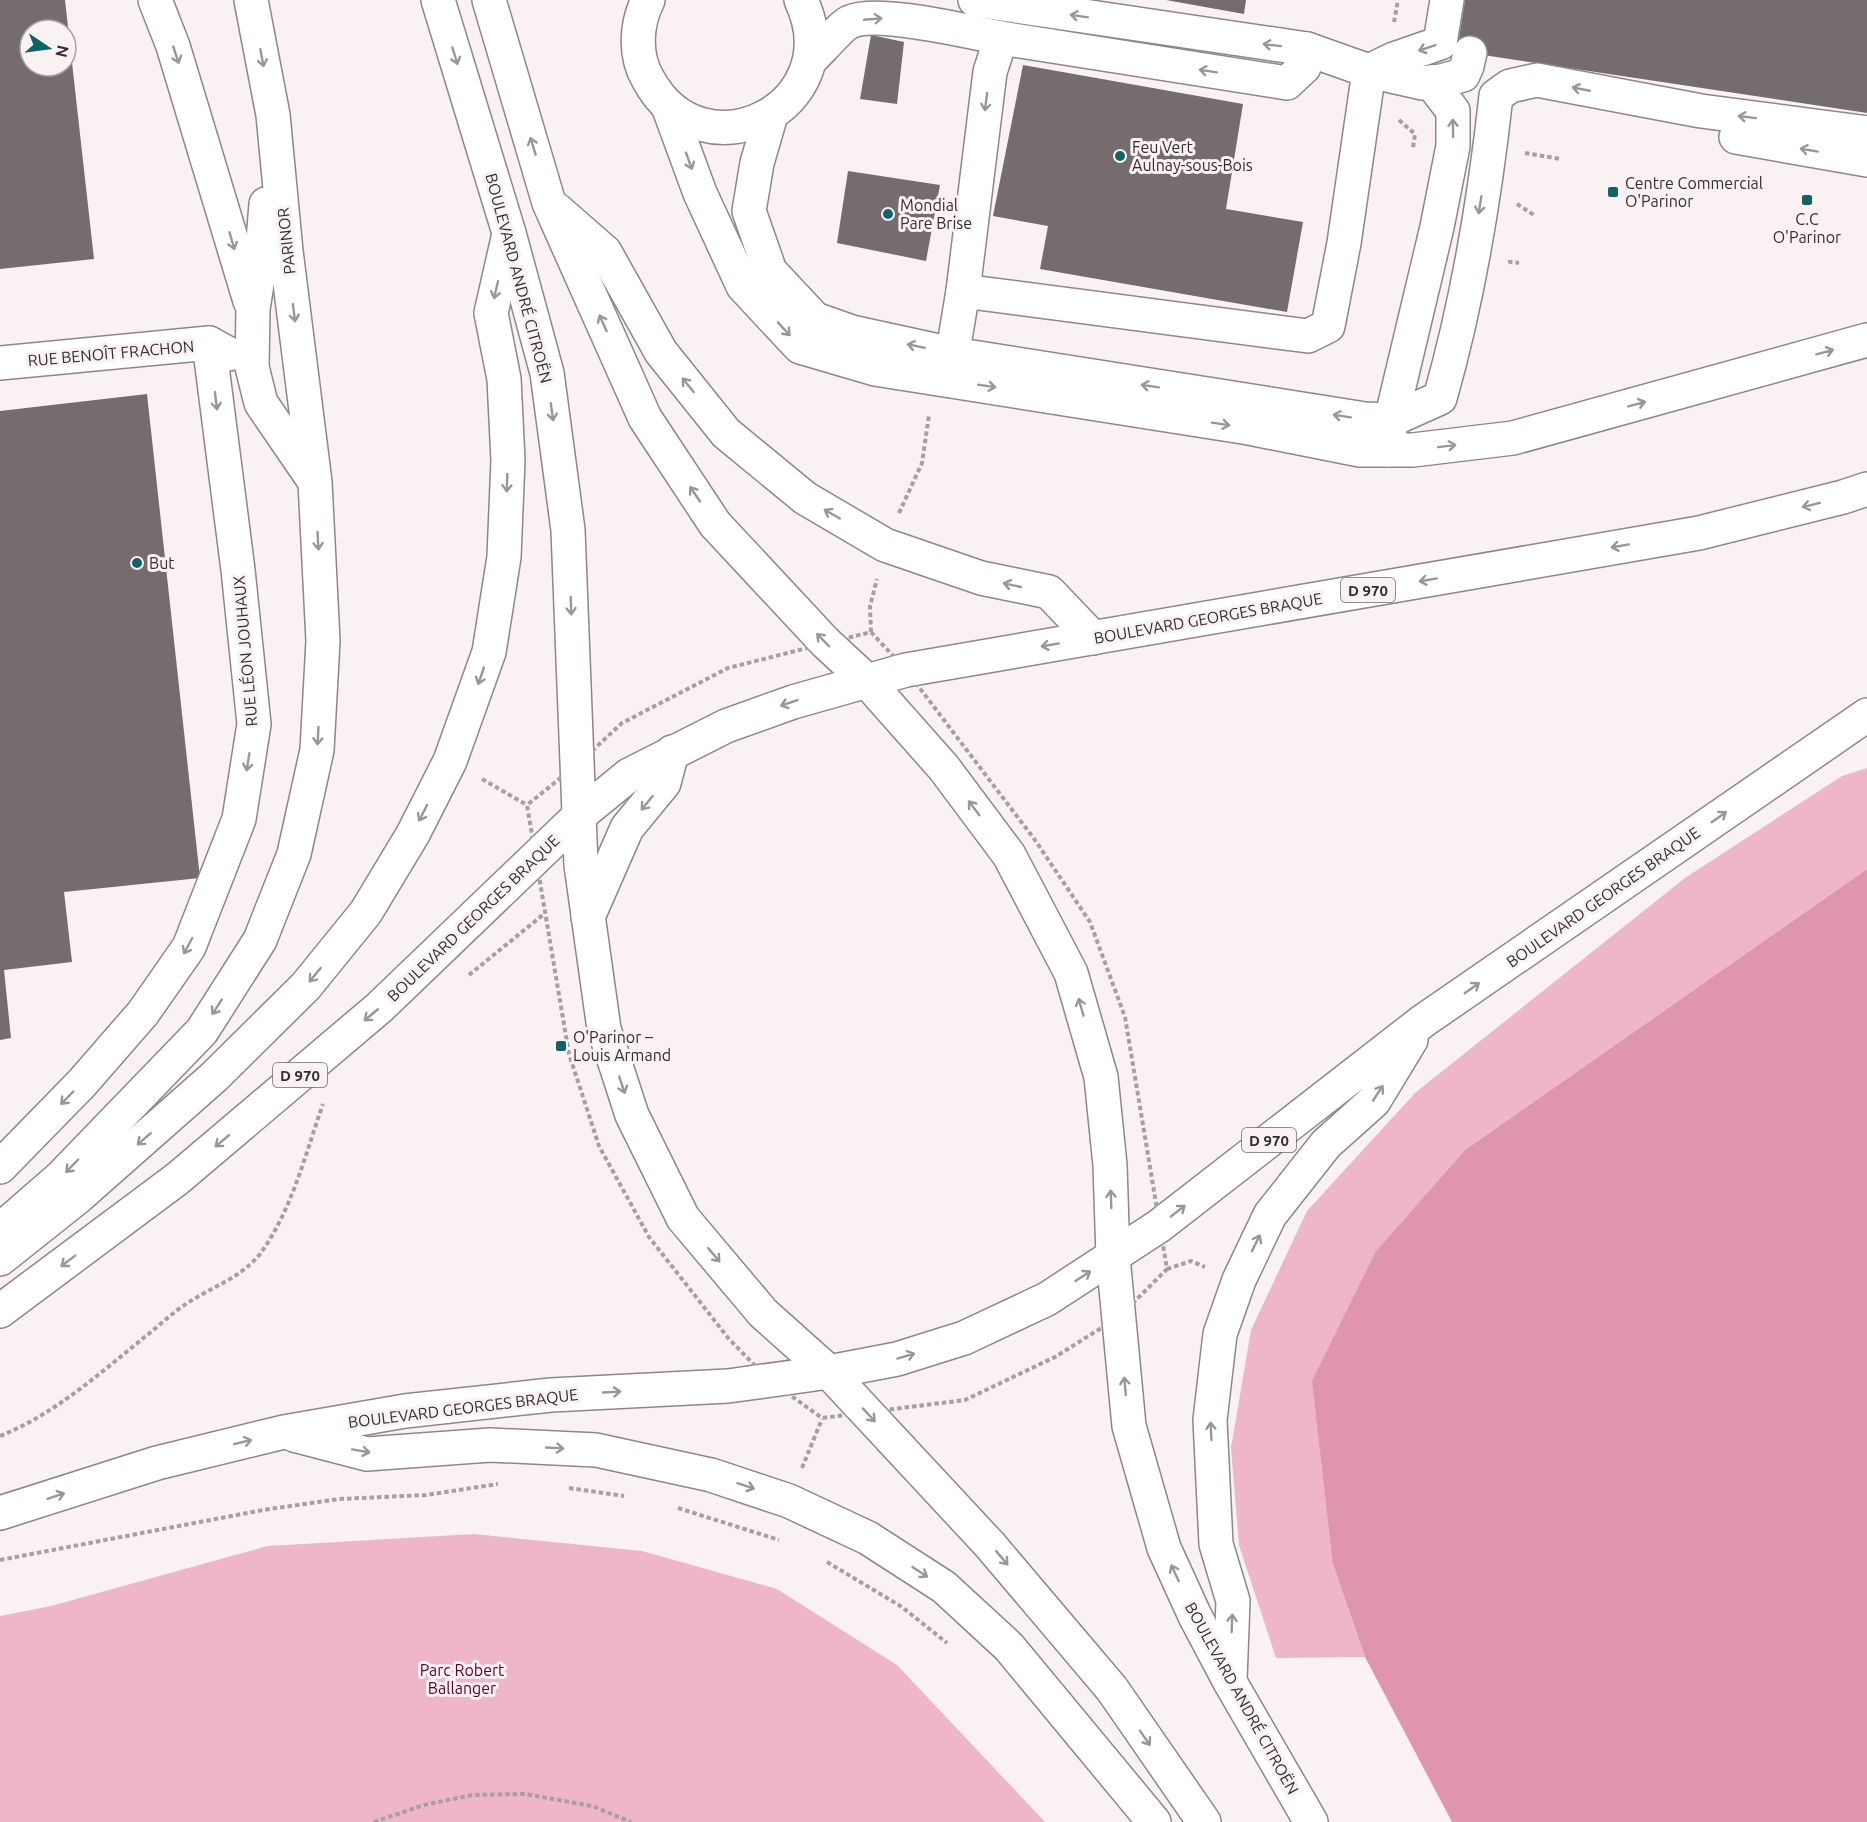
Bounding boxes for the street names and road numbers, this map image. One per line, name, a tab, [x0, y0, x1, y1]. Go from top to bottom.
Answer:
street label: BOULEVARD ANDRÉ CITROËN	[482, 171, 558, 385]
street label: PARINOR	[274, 207, 298, 275]
street label: RUE BENOÎT FRACHON	[27, 336, 195, 369]
street label: RUE LÉON JOUHAUX	[227, 575, 261, 727]
road number: D 970	[1341, 578, 1395, 602]
street label: BOULEVARD GEORGES BRAQUE	[1092, 589, 1324, 647]
street label: BOULEVARD GEORGES BRAQUE	[1503, 823, 1703, 971]
street label: BOULEVARD GEORGES BRAQUE	[383, 831, 563, 1005]
road number: D 970	[273, 1063, 327, 1087]
road number: D 970	[1242, 1128, 1296, 1152]
street label: BOULEVARD GEORGES BRAQUE	[347, 1385, 579, 1431]
street label: BOULEVARD ANDRÉ CITROËN	[1182, 1598, 1304, 1797]

